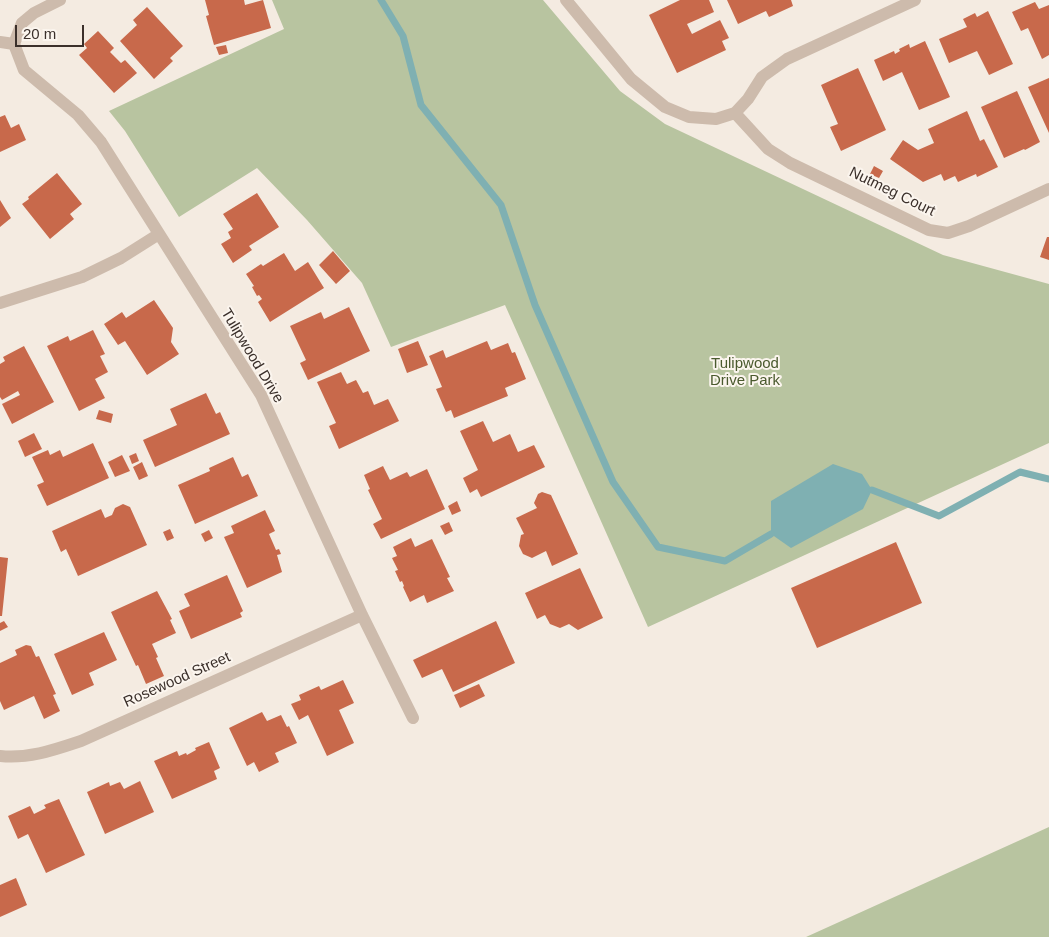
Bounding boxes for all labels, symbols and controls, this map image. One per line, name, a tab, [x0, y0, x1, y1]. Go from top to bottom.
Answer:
scale bar	[18, 15, 86, 47]
text: 20 m	[23, 25, 56, 42]
street label: Nutmeg Court	[846, 163, 938, 221]
street label: Tulipwood Drive	[217, 306, 287, 406]
park label: Tulipwood Drive Park	[710, 355, 780, 390]
street label: Rosewood Street	[121, 648, 233, 712]

